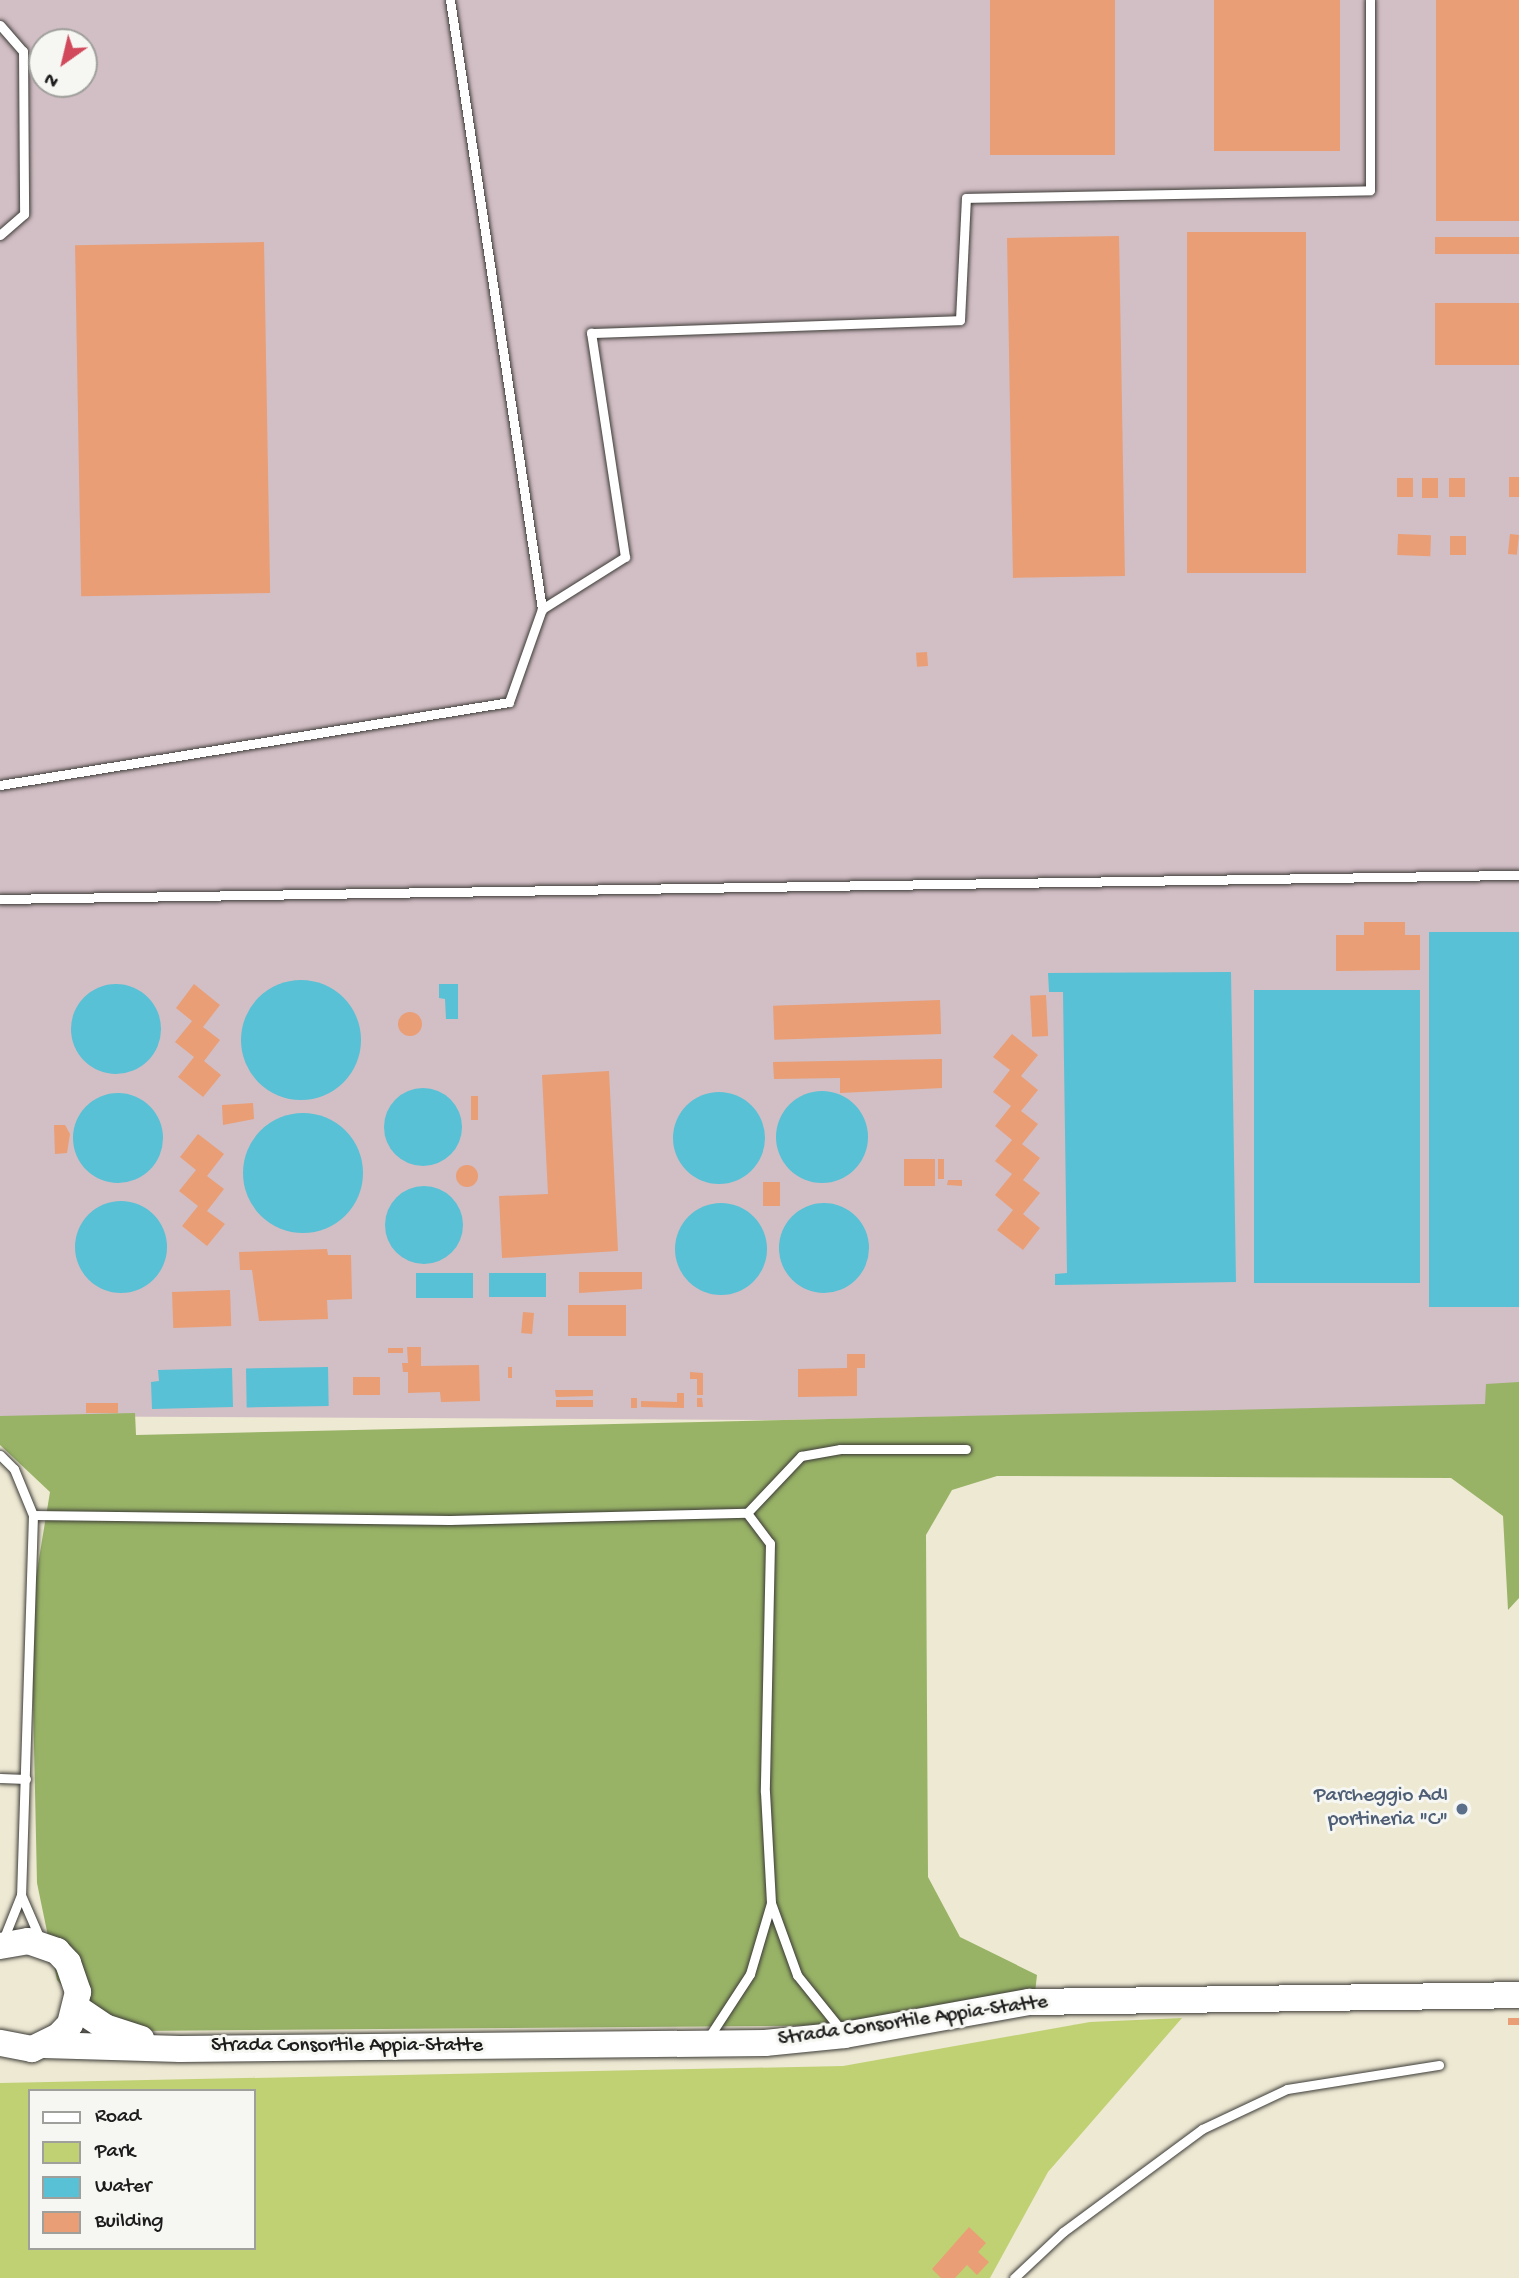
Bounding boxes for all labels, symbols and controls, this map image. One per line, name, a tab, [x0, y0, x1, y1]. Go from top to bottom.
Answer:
north arrow	[28, 28, 98, 98]
text: N	[41, 66, 64, 92]
place label: Parcheggio AdI portineria "C"	[1314, 1784, 1448, 1834]
marker: Parcheggio AdI portineria "C"	[1454, 1801, 1470, 1817]
street label: Strada Consortile Appia-Statte	[777, 1991, 1049, 2053]
street label: Strada Consortile Appia-Statte	[211, 2034, 483, 2060]
legend	[28, 2089, 256, 2250]
text: Road	[95, 2105, 141, 2130]
text: Park	[95, 2140, 135, 2165]
text: Water	[95, 2175, 151, 2200]
text: Building	[95, 2210, 164, 2235]

